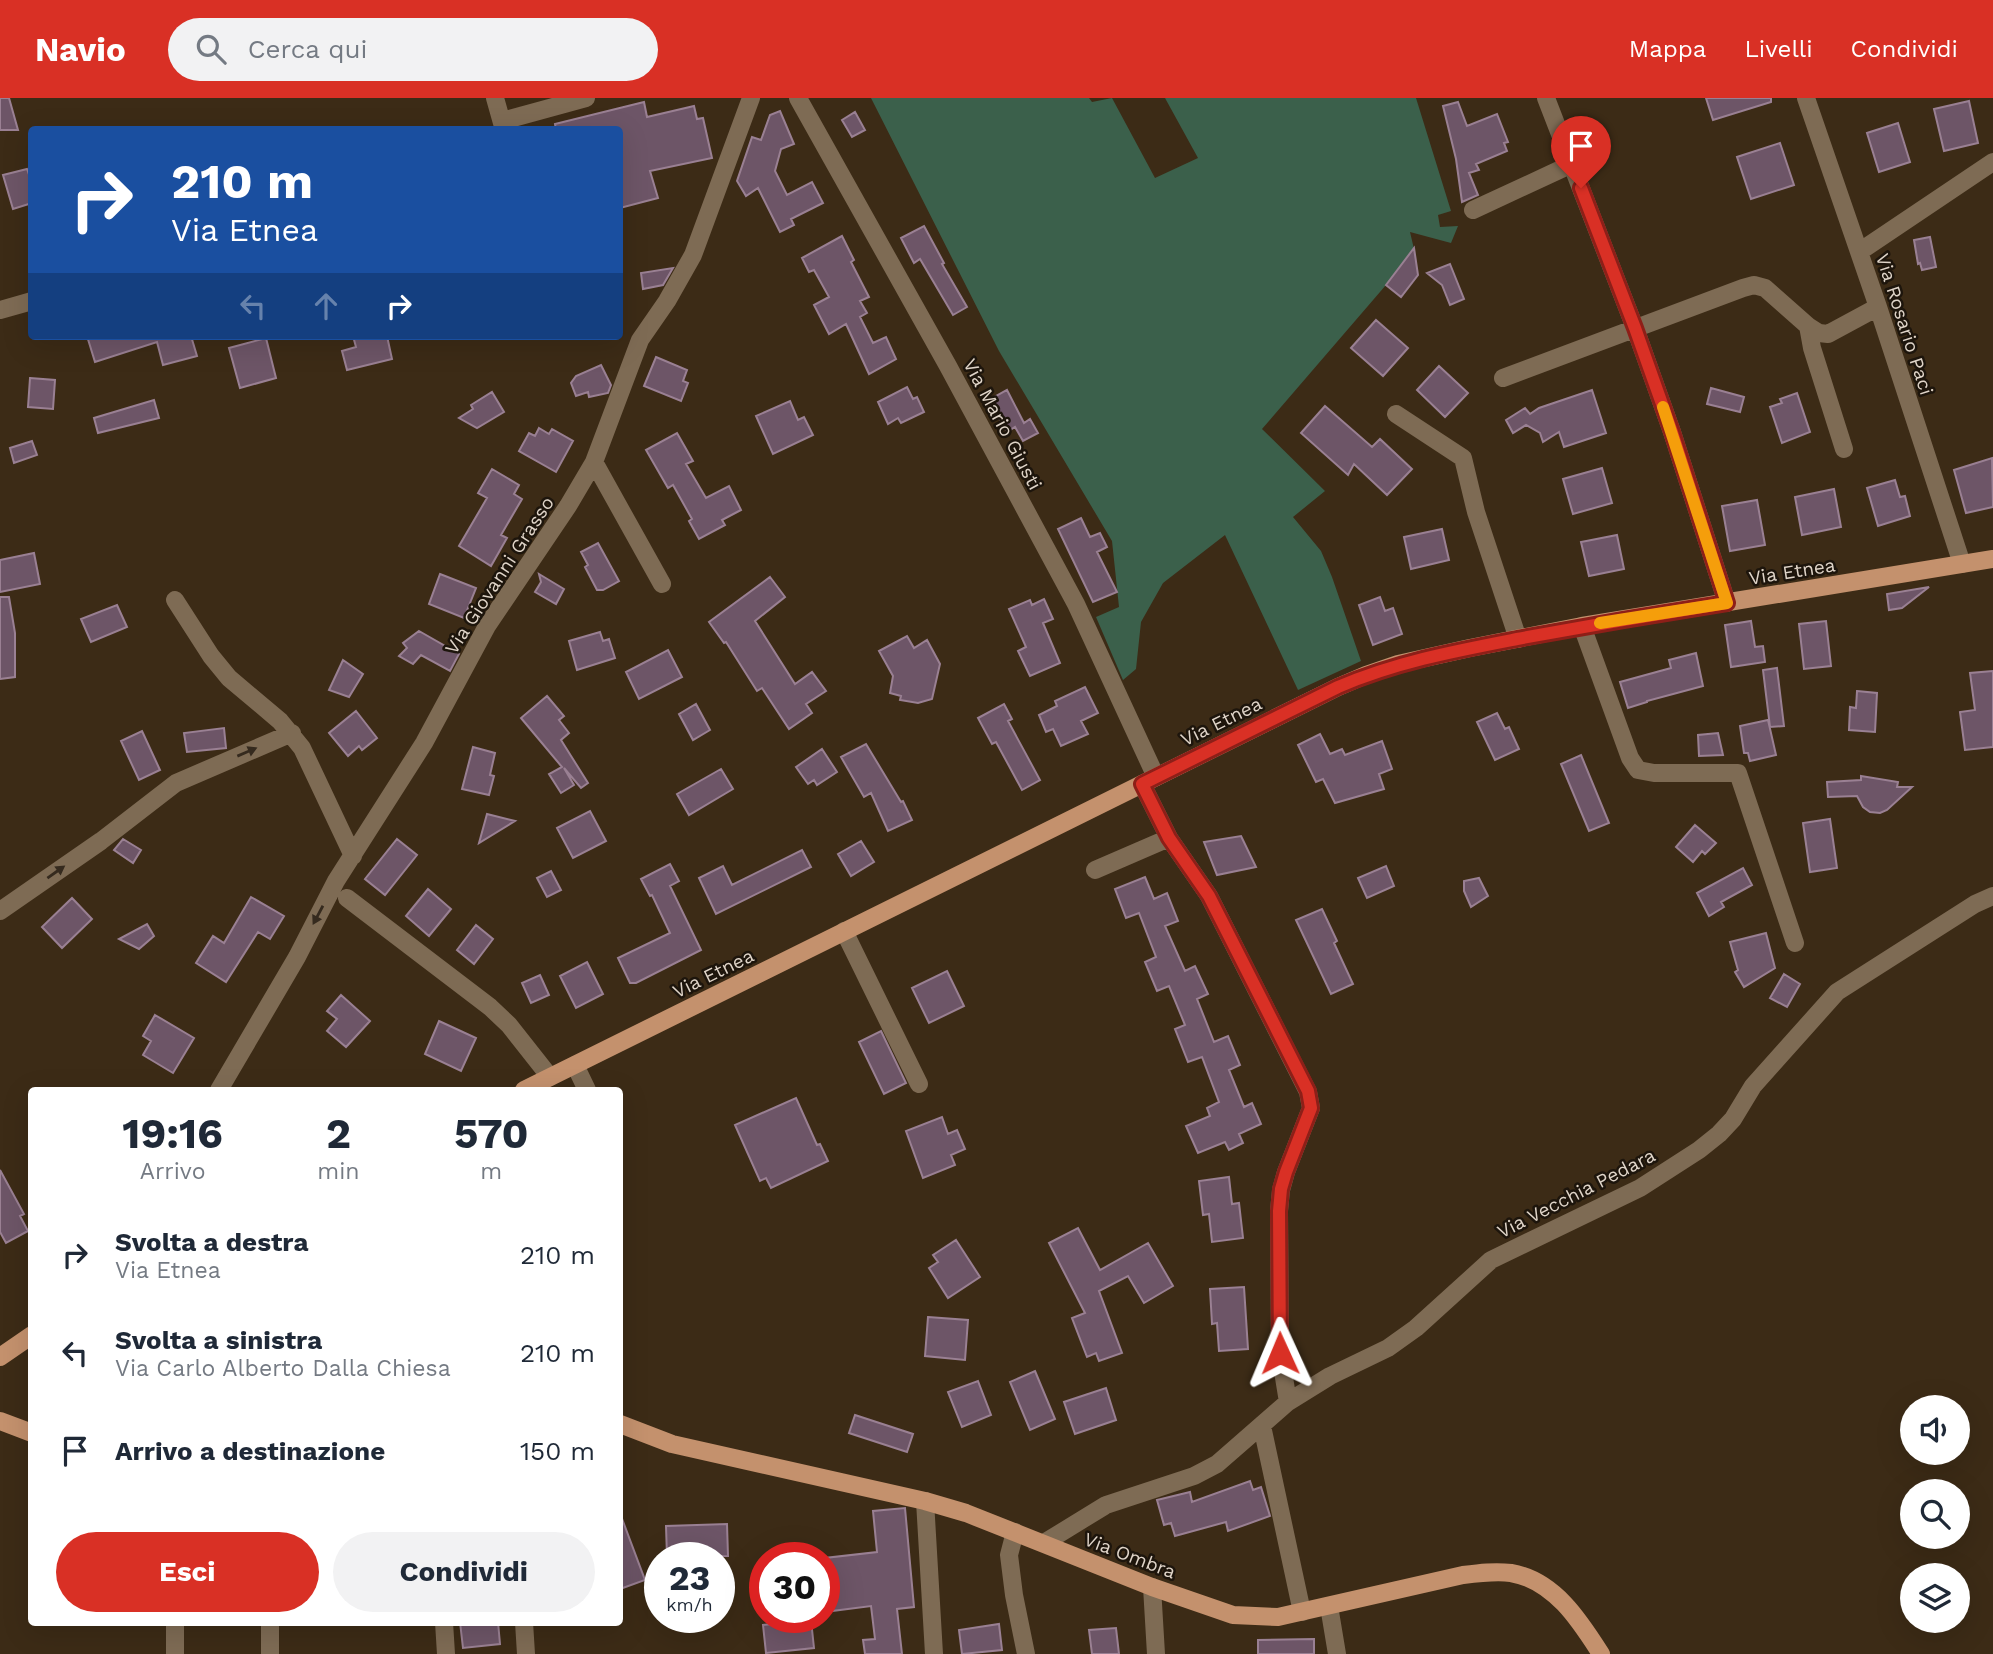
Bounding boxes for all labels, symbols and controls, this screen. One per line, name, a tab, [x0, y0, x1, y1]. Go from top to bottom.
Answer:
search box	[168, 18, 658, 81]
text: Navio	[35, 30, 126, 69]
icon: search	[192, 30, 230, 68]
text: Cerca qui	[248, 34, 368, 64]
text: Mappa	[1629, 35, 1706, 63]
text: Livelli	[1744, 35, 1813, 63]
text: Condividi	[1851, 35, 1958, 63]
pin	[1551, 116, 1611, 188]
icon: arrive	[1562, 127, 1600, 165]
text: 210 m	[171, 152, 313, 210]
icon: right	[56, 154, 147, 245]
text: Via Etnea	[171, 211, 318, 249]
street label: Via Rosario Paci	[1871, 251, 1938, 398]
icon: left	[234, 287, 272, 325]
icon: ahead	[307, 287, 345, 325]
icon: right	[380, 287, 418, 325]
street label: Via Mario Giusti	[958, 355, 1047, 494]
street label: Via Giovanni Grasso	[440, 492, 559, 658]
street label: Via Etnea	[1747, 553, 1837, 590]
street label: Via Etnea	[1177, 692, 1266, 751]
one-way arrow	[237, 746, 258, 757]
one-way arrow	[47, 865, 65, 879]
one-way arrow	[313, 905, 324, 925]
street label: Via Etnea	[669, 944, 758, 1003]
text: 19:16	[122, 1109, 223, 1158]
text: 2	[326, 1109, 351, 1158]
text: 570	[454, 1109, 529, 1158]
street label: Via Vecchia Pedara	[1493, 1144, 1659, 1243]
text: Arrivo	[140, 1158, 206, 1185]
text: min	[317, 1158, 360, 1185]
text: m	[480, 1158, 502, 1185]
text: Svolta a destra	[115, 1227, 308, 1257]
icon: right	[56, 1236, 94, 1274]
text: 210 m	[520, 1240, 595, 1270]
text: Via Etnea	[115, 1257, 221, 1284]
position arrow	[1243, 1316, 1317, 1390]
text: Svolta a sinistra	[115, 1325, 322, 1355]
icon: left	[56, 1334, 94, 1372]
text: 210 m	[520, 1338, 595, 1368]
text: Via Carlo Alberto Dalla Chiesa	[115, 1355, 451, 1382]
map controls	[1900, 1395, 1970, 1633]
button: sound	[1900, 1395, 1970, 1465]
icon: arrive	[56, 1432, 94, 1470]
text: Arrivo a destinazione	[115, 1436, 385, 1466]
text: 150 m	[520, 1436, 595, 1466]
button: search	[1900, 1479, 1970, 1549]
street label: Via Ombra	[1081, 1527, 1179, 1584]
button: Esci	[56, 1532, 319, 1612]
button: Condividi	[333, 1532, 595, 1612]
speed limit sign: 30	[749, 1542, 840, 1633]
text: 23	[669, 1557, 710, 1599]
button: layers	[1900, 1563, 1970, 1633]
text: km/h	[666, 1594, 713, 1615]

